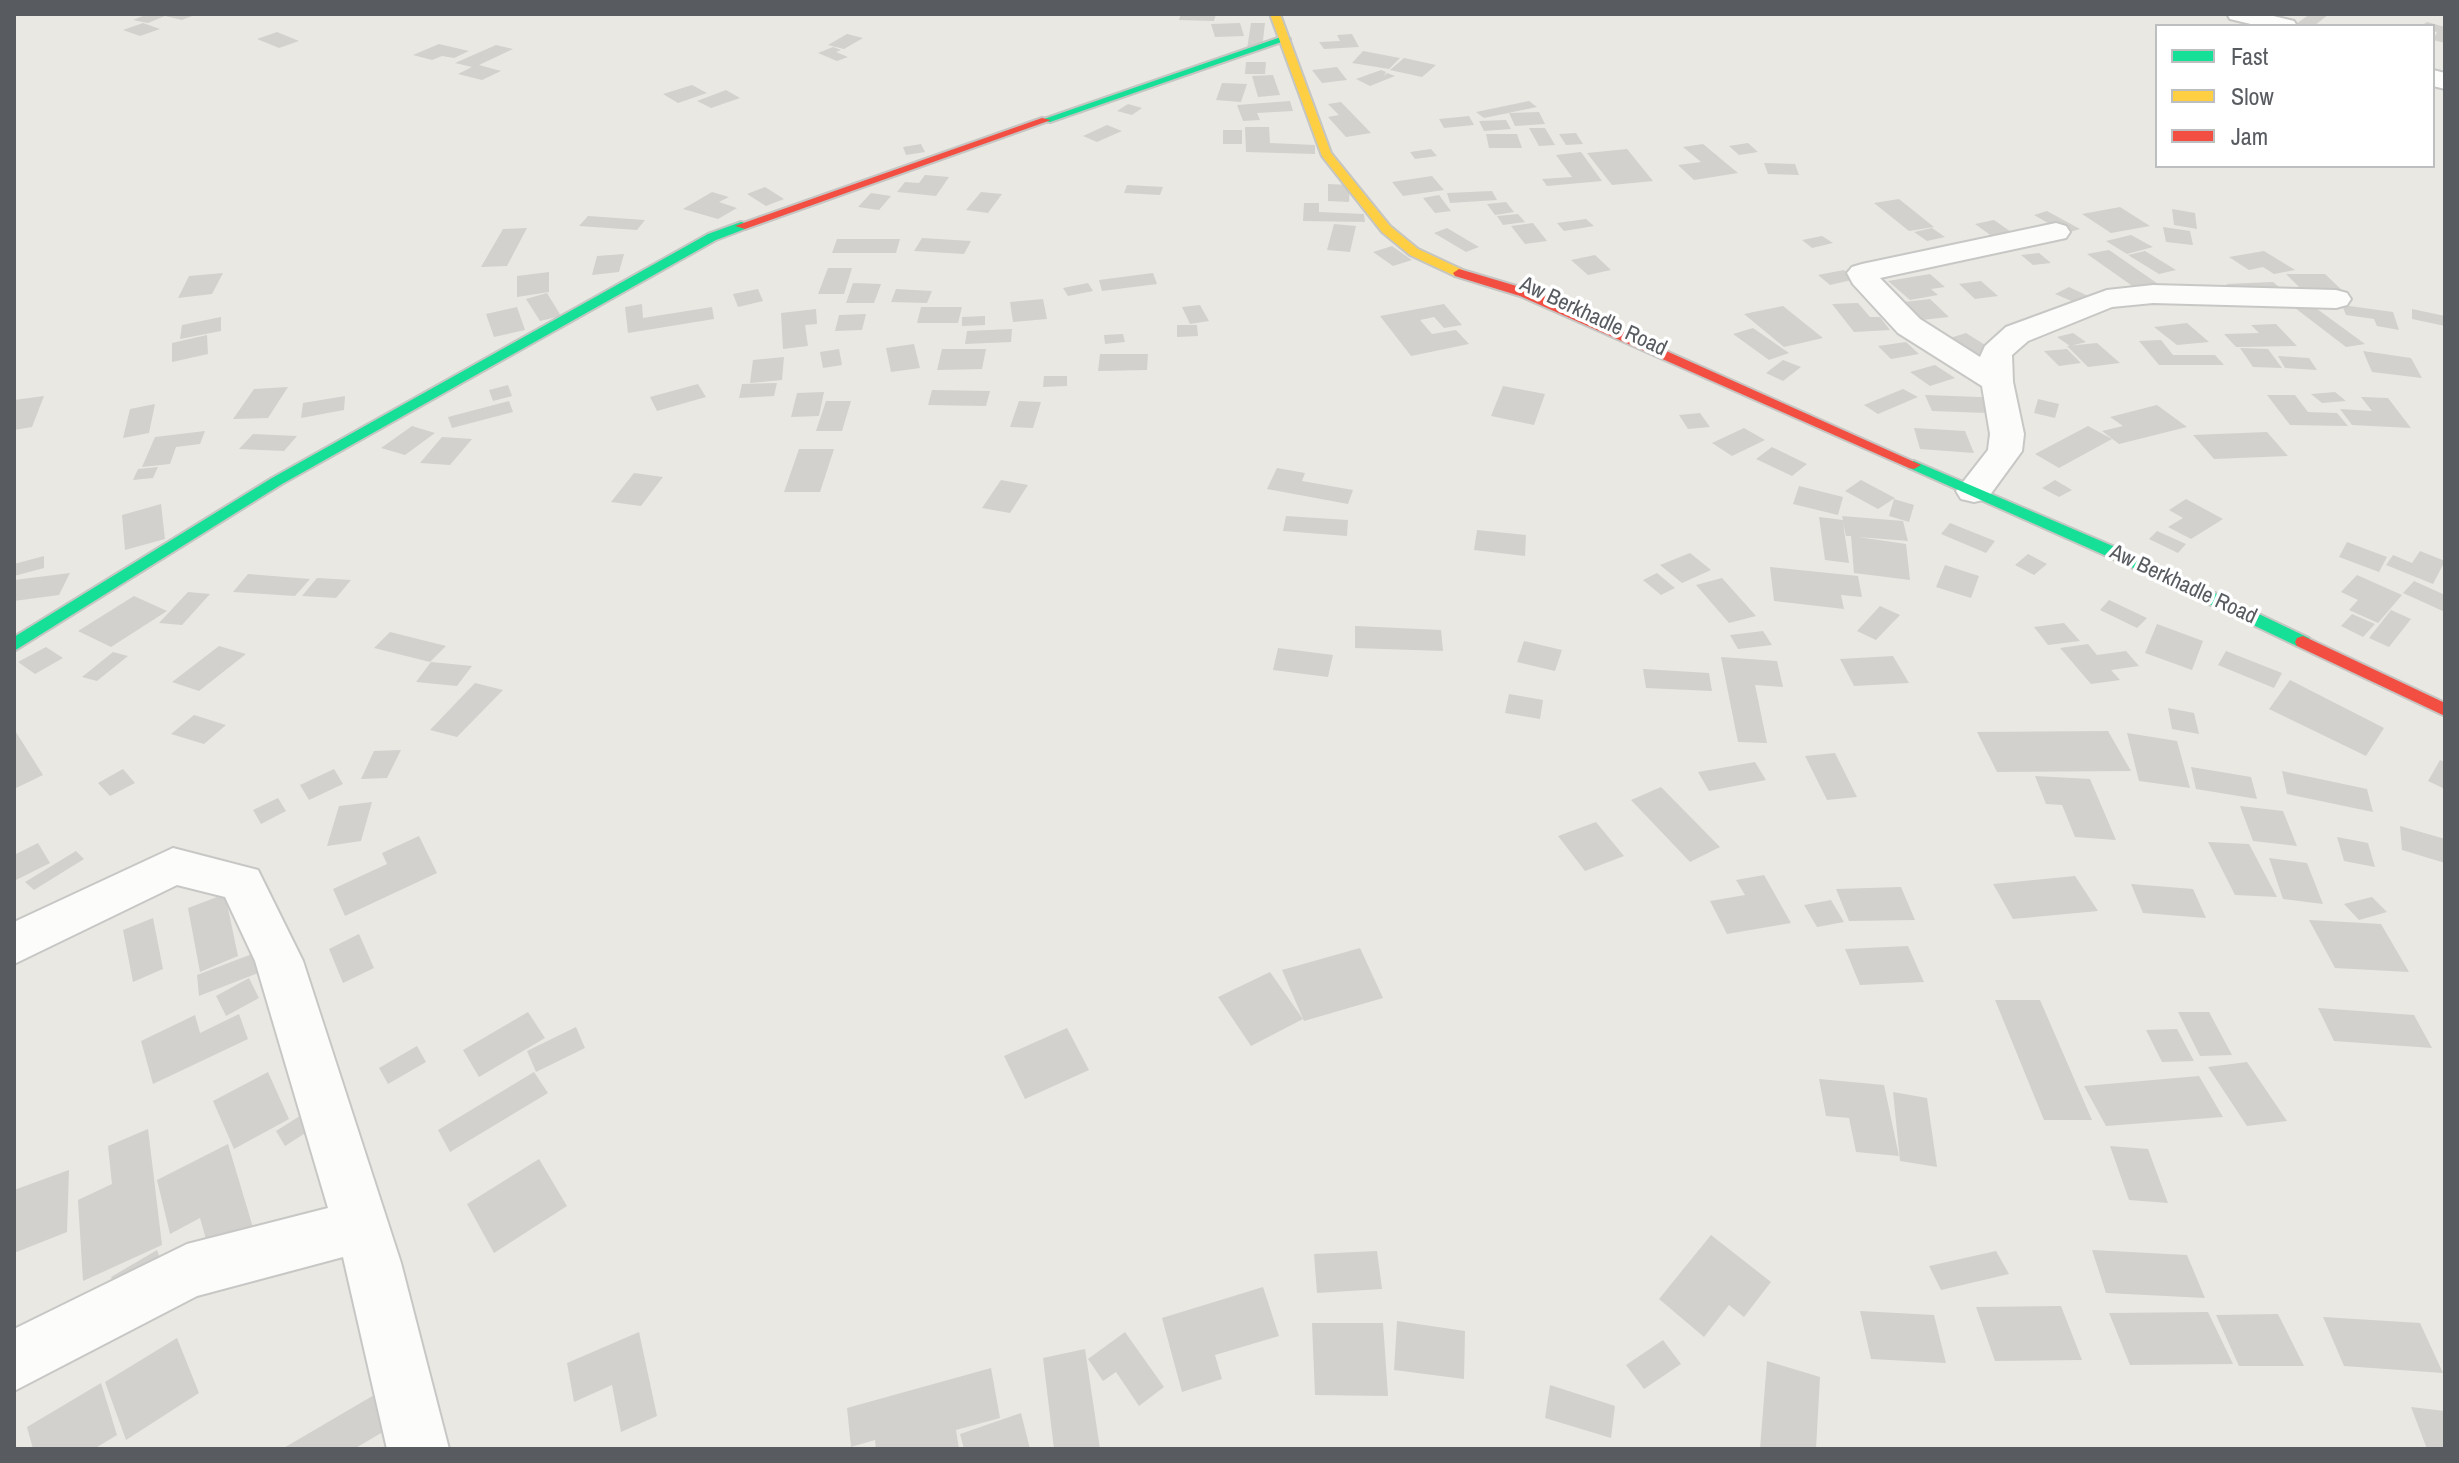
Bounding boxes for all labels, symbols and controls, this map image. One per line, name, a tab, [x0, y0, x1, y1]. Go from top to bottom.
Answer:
legend	[2155, 24, 2435, 168]
text: Fast	[2231, 40, 2268, 72]
text: Slow	[2231, 80, 2274, 112]
text: Jam	[2231, 120, 2268, 152]
street label: Aw Berkhadle Road	[1515, 271, 1671, 363]
street label: Aw Berkhadle Road	[2105, 539, 2261, 631]

